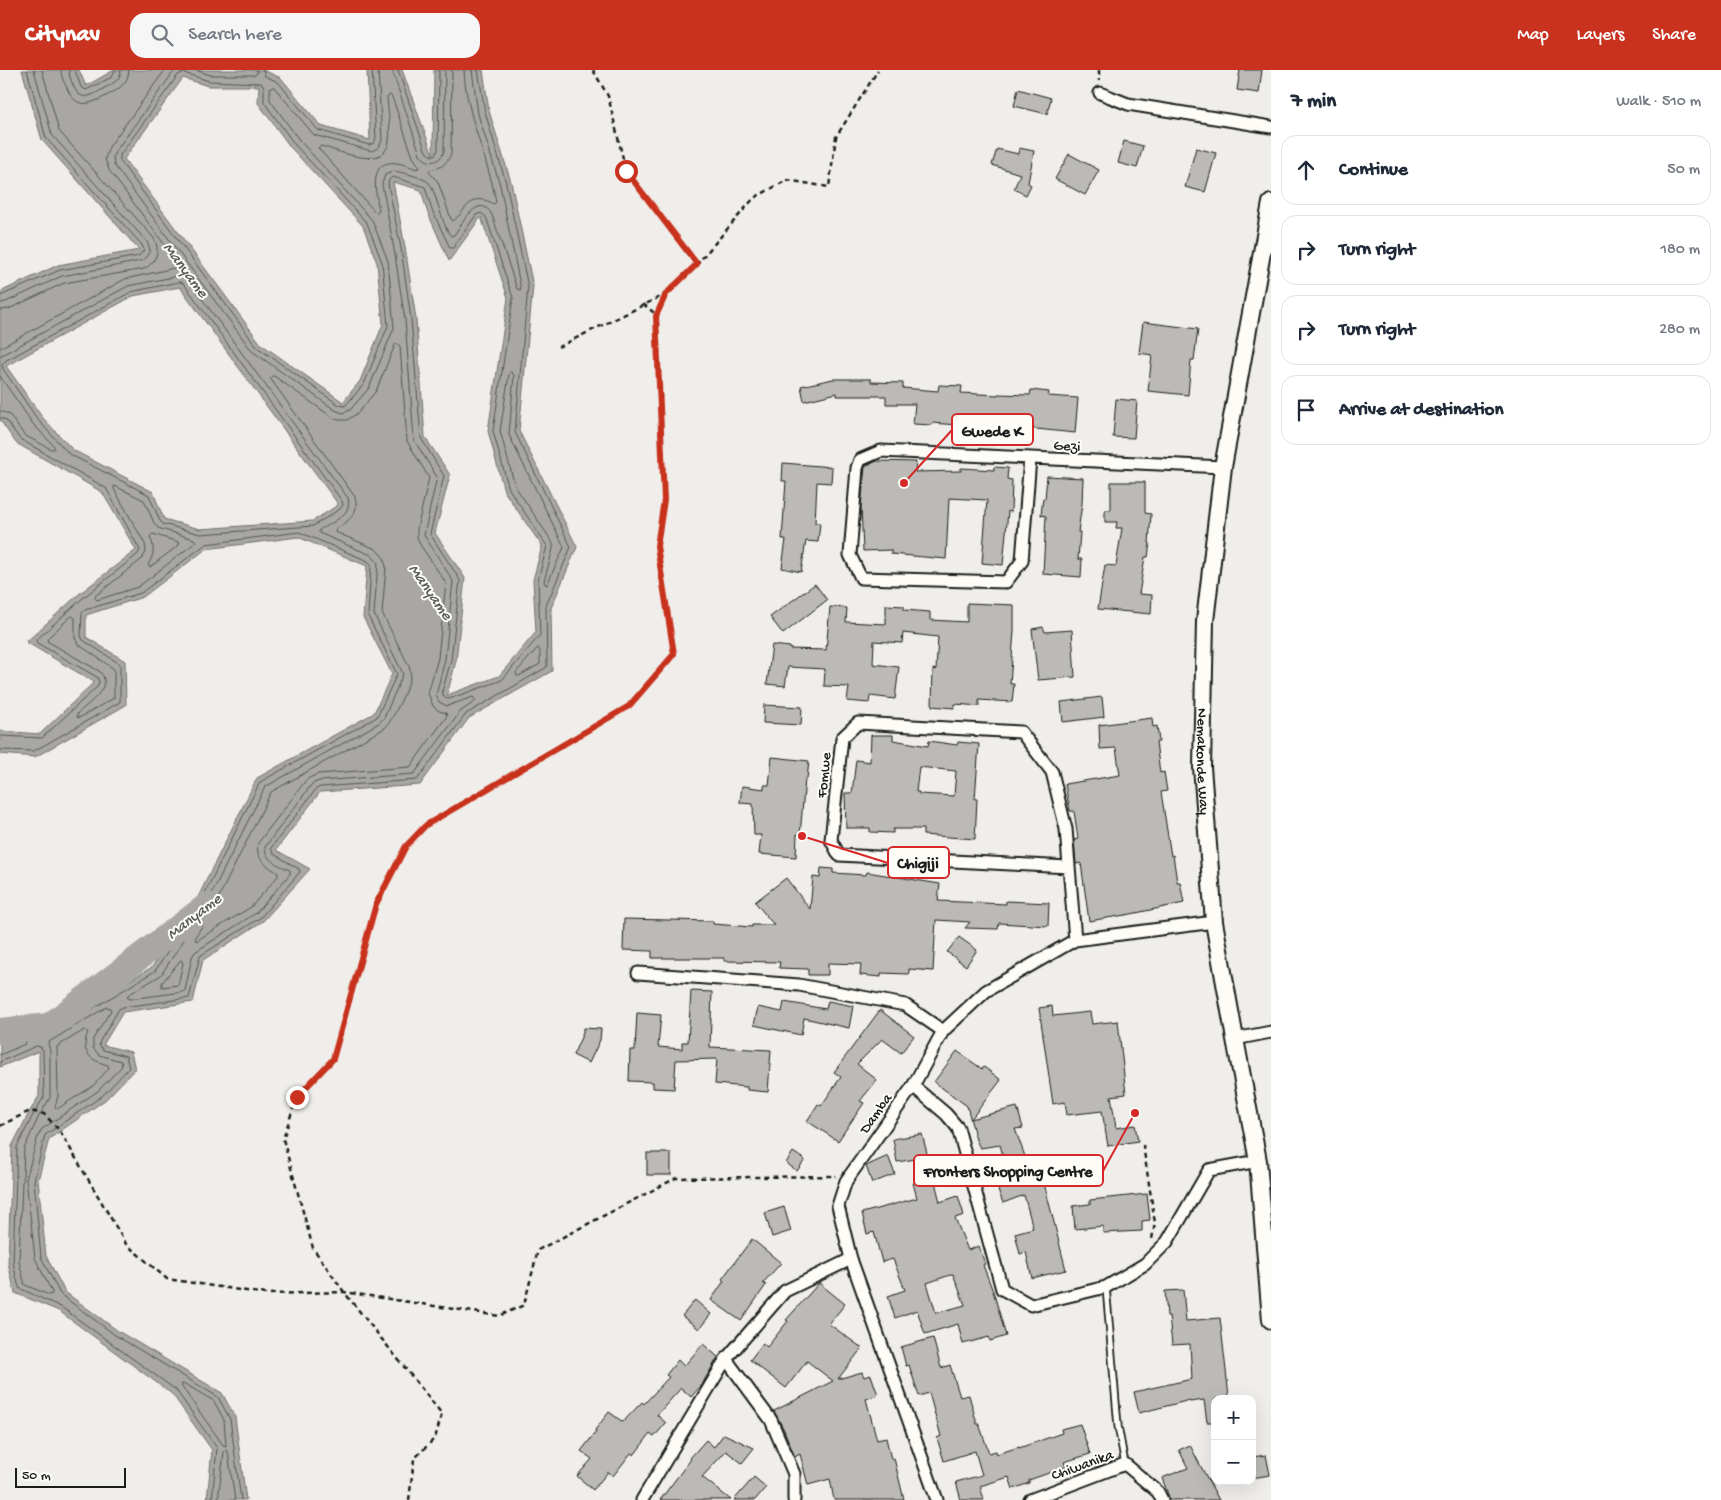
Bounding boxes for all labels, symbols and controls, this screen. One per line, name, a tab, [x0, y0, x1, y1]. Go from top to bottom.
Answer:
search box	[130, 13, 480, 58]
text: Citynav	[25, 21, 100, 50]
icon: search	[148, 21, 176, 49]
text: Search here	[188, 24, 282, 47]
text: Map	[1517, 25, 1549, 46]
text: Layers	[1577, 25, 1624, 46]
text: Share	[1652, 25, 1696, 46]
text: 7 min	[1291, 90, 1336, 115]
text: Walk · 510 m	[1616, 93, 1701, 112]
icon: ahead	[1292, 156, 1320, 184]
text: Continue	[1339, 159, 1408, 182]
route start	[615, 160, 638, 183]
text: 50 m	[1667, 161, 1700, 180]
icon: right	[1292, 236, 1320, 264]
text: Turn right	[1339, 239, 1415, 262]
water label: Manyame	[157, 240, 211, 303]
text: 180 m	[1661, 241, 1700, 260]
icon: right	[1292, 316, 1320, 344]
text: Turn right	[1339, 319, 1415, 342]
text: 280 m	[1659, 321, 1700, 340]
icon: arrive	[1292, 396, 1320, 424]
text: Arrive at destination	[1339, 399, 1503, 422]
callout: Gwede K	[952, 414, 1033, 445]
text: Gwede K	[962, 424, 1025, 443]
street label: Gezi	[1053, 437, 1081, 457]
water label: Manyame	[403, 561, 456, 625]
street label: Nemakonde Way	[1191, 708, 1213, 816]
street label: Fomwe	[814, 751, 836, 800]
callout: Chigiji	[888, 847, 949, 878]
text: Chigiji	[896, 856, 939, 875]
water label: Manyame	[164, 890, 227, 945]
route end	[286, 1086, 309, 1109]
street label: Damba	[856, 1090, 897, 1139]
callout: Fronters Shopping Centre	[914, 1155, 1103, 1186]
text: Fronters Shopping Centre	[923, 1164, 1093, 1183]
map controls	[1211, 1395, 1256, 1485]
button: +	[1211, 1395, 1256, 1440]
button: −	[1211, 1440, 1256, 1485]
street label: Chiwanika	[1049, 1446, 1117, 1485]
scale bar	[15, 1465, 126, 1488]
text: 50 m	[22, 1468, 51, 1485]

